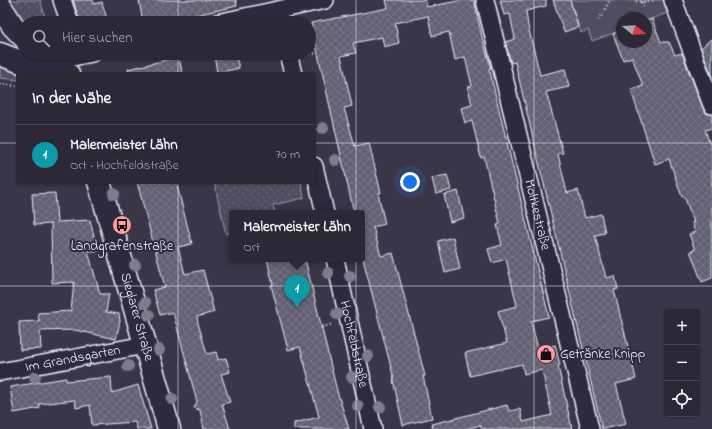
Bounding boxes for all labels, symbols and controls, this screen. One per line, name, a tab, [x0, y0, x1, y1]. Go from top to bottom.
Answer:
north arrow	[616, 12, 652, 48]
search box	[16, 16, 316, 60]
icon: search	[30, 27, 52, 49]
text: Hier suchen	[62, 27, 133, 49]
text: In der Nähe	[32, 86, 111, 111]
text: Malermeister Lähn	[70, 134, 178, 156]
text: 1	[43, 145, 47, 164]
text: 70 m	[276, 145, 300, 164]
text: Ort · Hochfeldstraße	[70, 156, 178, 175]
your location	[400, 172, 420, 192]
street label: Moltkestraße	[519, 177, 556, 253]
popup	[229, 210, 365, 262]
bus stop icon: Landgrafenstraße	[111, 214, 133, 236]
text: Malermeister Lähn	[243, 216, 351, 238]
place label: Landgrafenstraße	[71, 236, 174, 258]
text: Ort	[243, 238, 260, 257]
street label: Sieglarer Straße	[115, 270, 160, 364]
pin: 1	[284, 275, 310, 308]
street label: Hochfeldstraße	[334, 298, 374, 390]
map controls	[664, 309, 700, 417]
button: +	[664, 309, 700, 345]
street label: Im Grandsgarten	[23, 339, 122, 378]
shop icon: Getränke Knipp	[535, 343, 557, 365]
place label: Getränke Knipp	[560, 344, 646, 365]
button: −	[664, 345, 700, 381]
button: locate	[664, 381, 700, 417]

